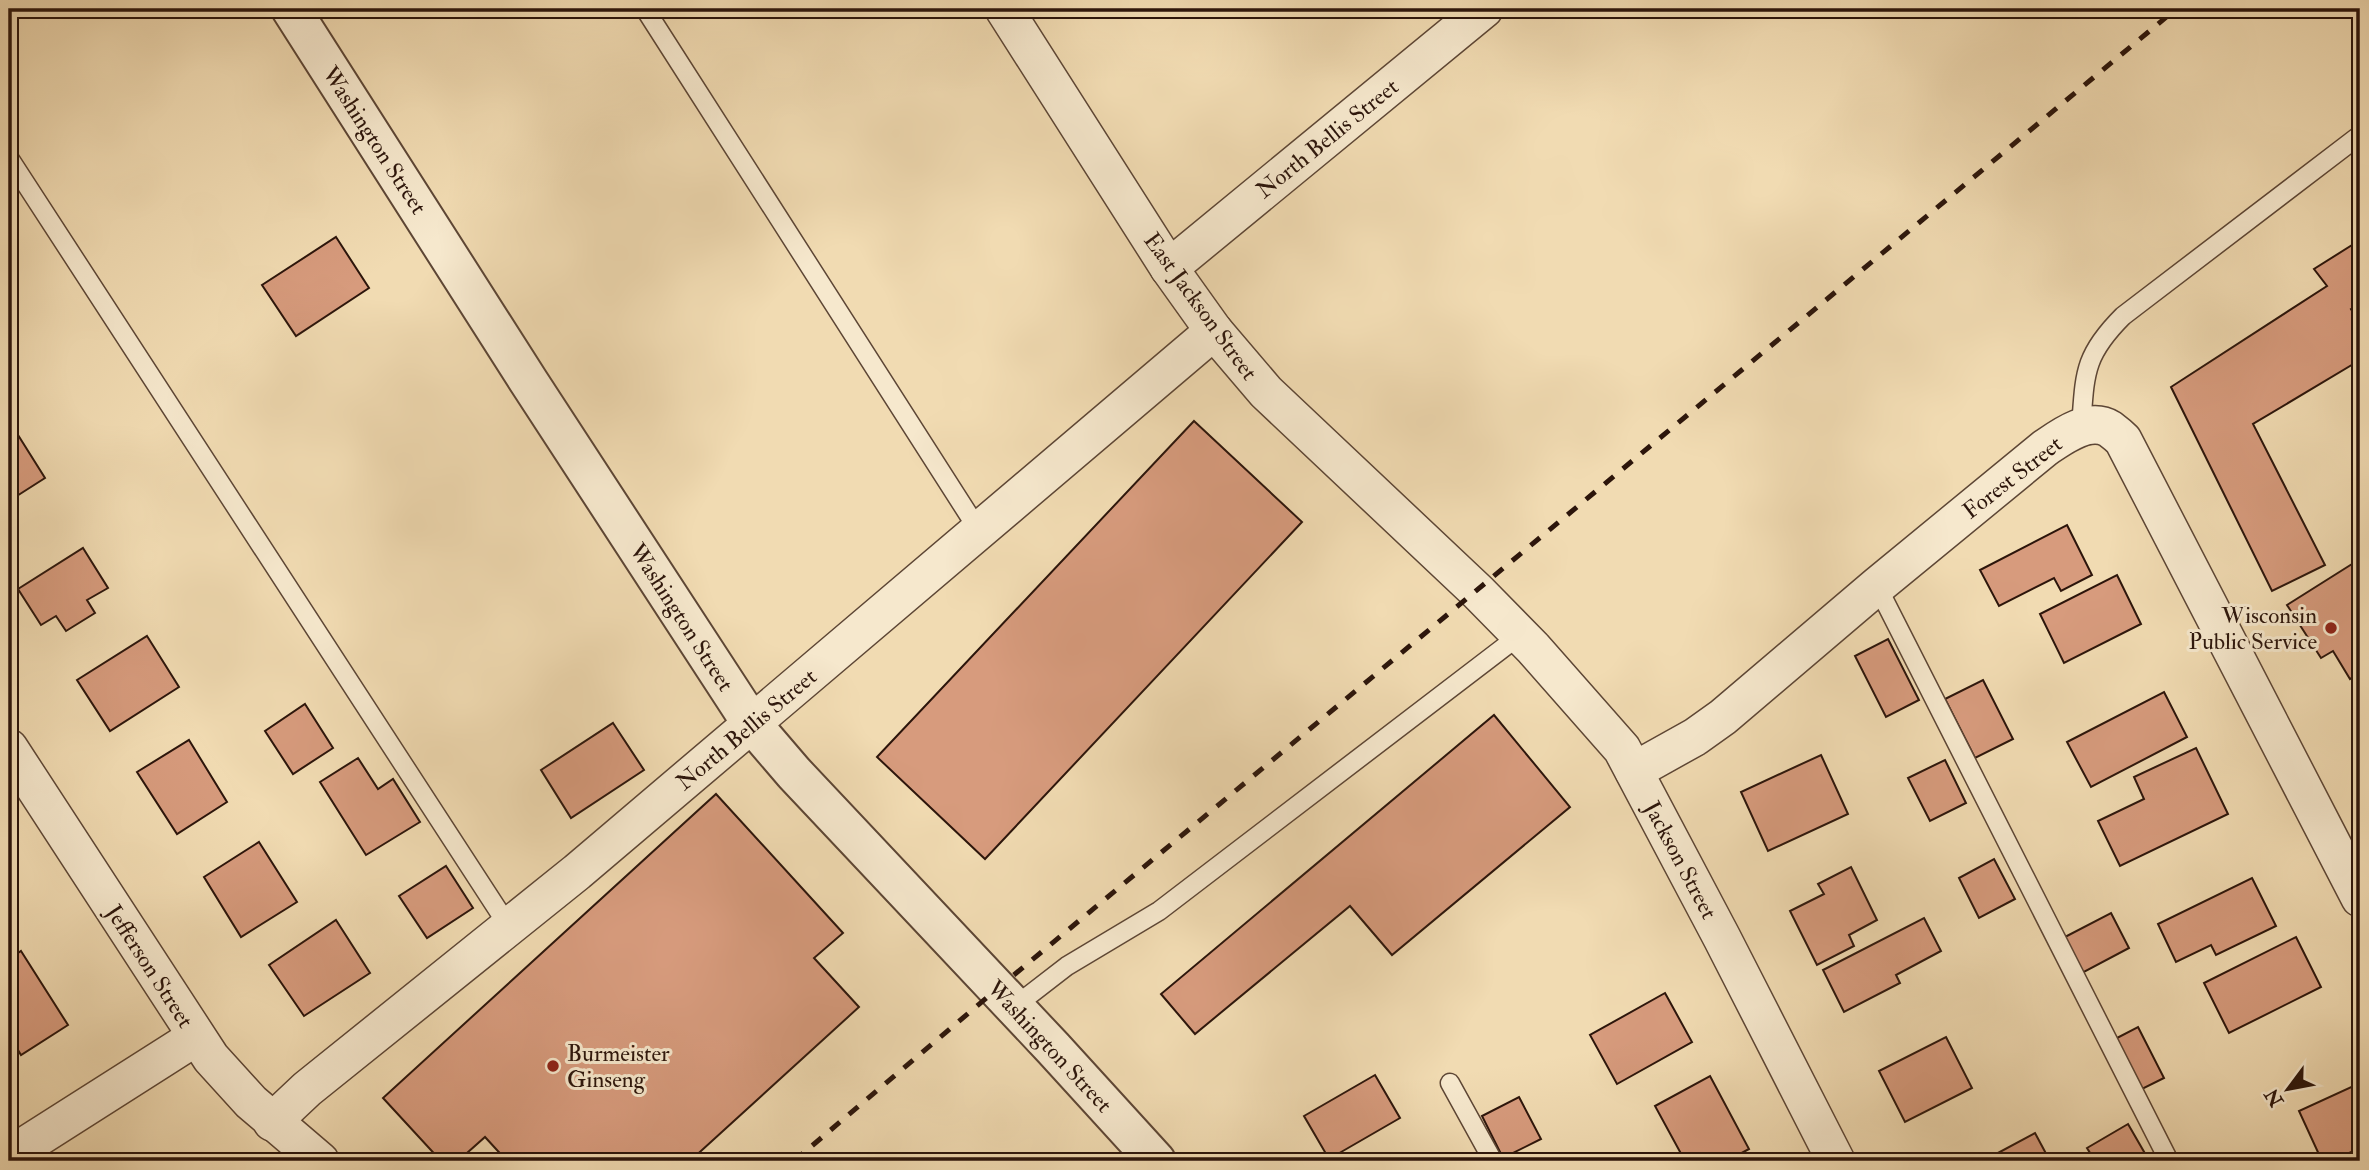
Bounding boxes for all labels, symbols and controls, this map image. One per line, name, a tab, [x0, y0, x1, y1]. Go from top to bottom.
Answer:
street label: Washington Street	[315, 60, 433, 220]
street label: North Bellis Street	[1250, 72, 1404, 205]
street label: East Jackson Street	[1137, 227, 1264, 386]
street label: Forest Street	[1957, 429, 2068, 525]
street label: Washington Street	[622, 537, 740, 697]
place label: Wisconsin Public Service	[2189, 601, 2317, 656]
marker: Wisconsin Public Service	[2323, 620, 2339, 636]
street label: North Bellis Street	[670, 662, 823, 797]
street label: Jackson Street	[1637, 795, 1724, 924]
street label: Jefferson Street	[98, 898, 200, 1033]
street label: Washington Street	[980, 973, 1118, 1119]
place label: Burmeister Ginseng	[567, 1039, 670, 1094]
north arrow	[2254, 1054, 2324, 1124]
marker: Burmeister Ginseng	[545, 1058, 561, 1074]
text: N	[2259, 1083, 2290, 1112]

